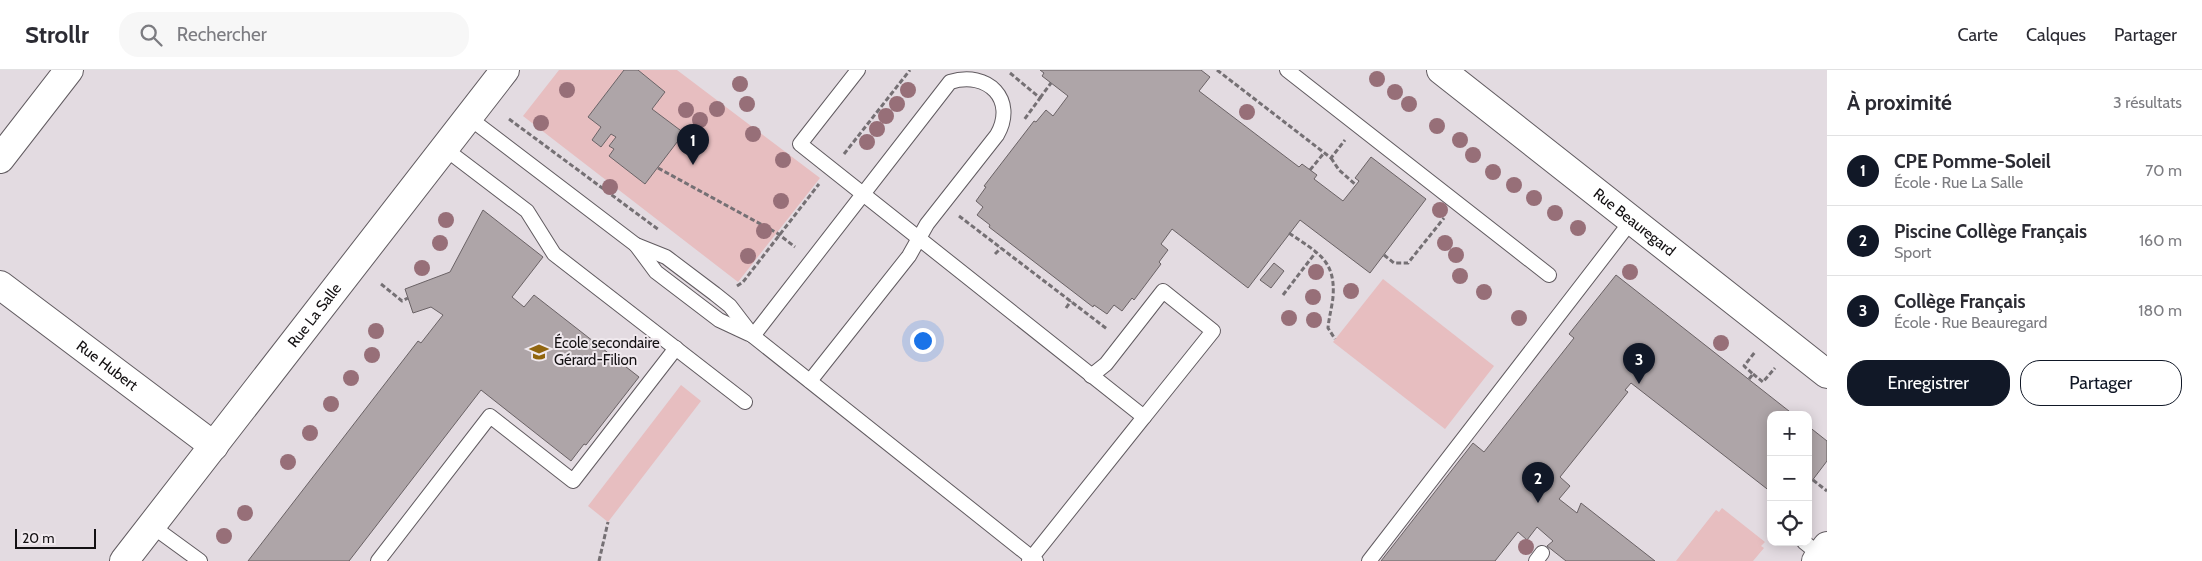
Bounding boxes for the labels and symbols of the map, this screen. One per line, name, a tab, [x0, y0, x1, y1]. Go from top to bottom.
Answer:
pin: 1	[677, 124, 709, 165]
street label: Rue Beauregard	[1590, 184, 1679, 260]
street label: Rue La Salle	[284, 279, 345, 351]
your location	[910, 328, 936, 354]
place label: École secondaire Gérard-Filion	[554, 333, 660, 369]
street label: Rue Hubert	[73, 337, 141, 394]
school or university icon: École secondaire Gérard-Filion	[528, 341, 550, 363]
pin: 3	[1623, 343, 1655, 384]
pin: 2	[1522, 462, 1554, 503]
scale bar	[15, 526, 96, 549]

